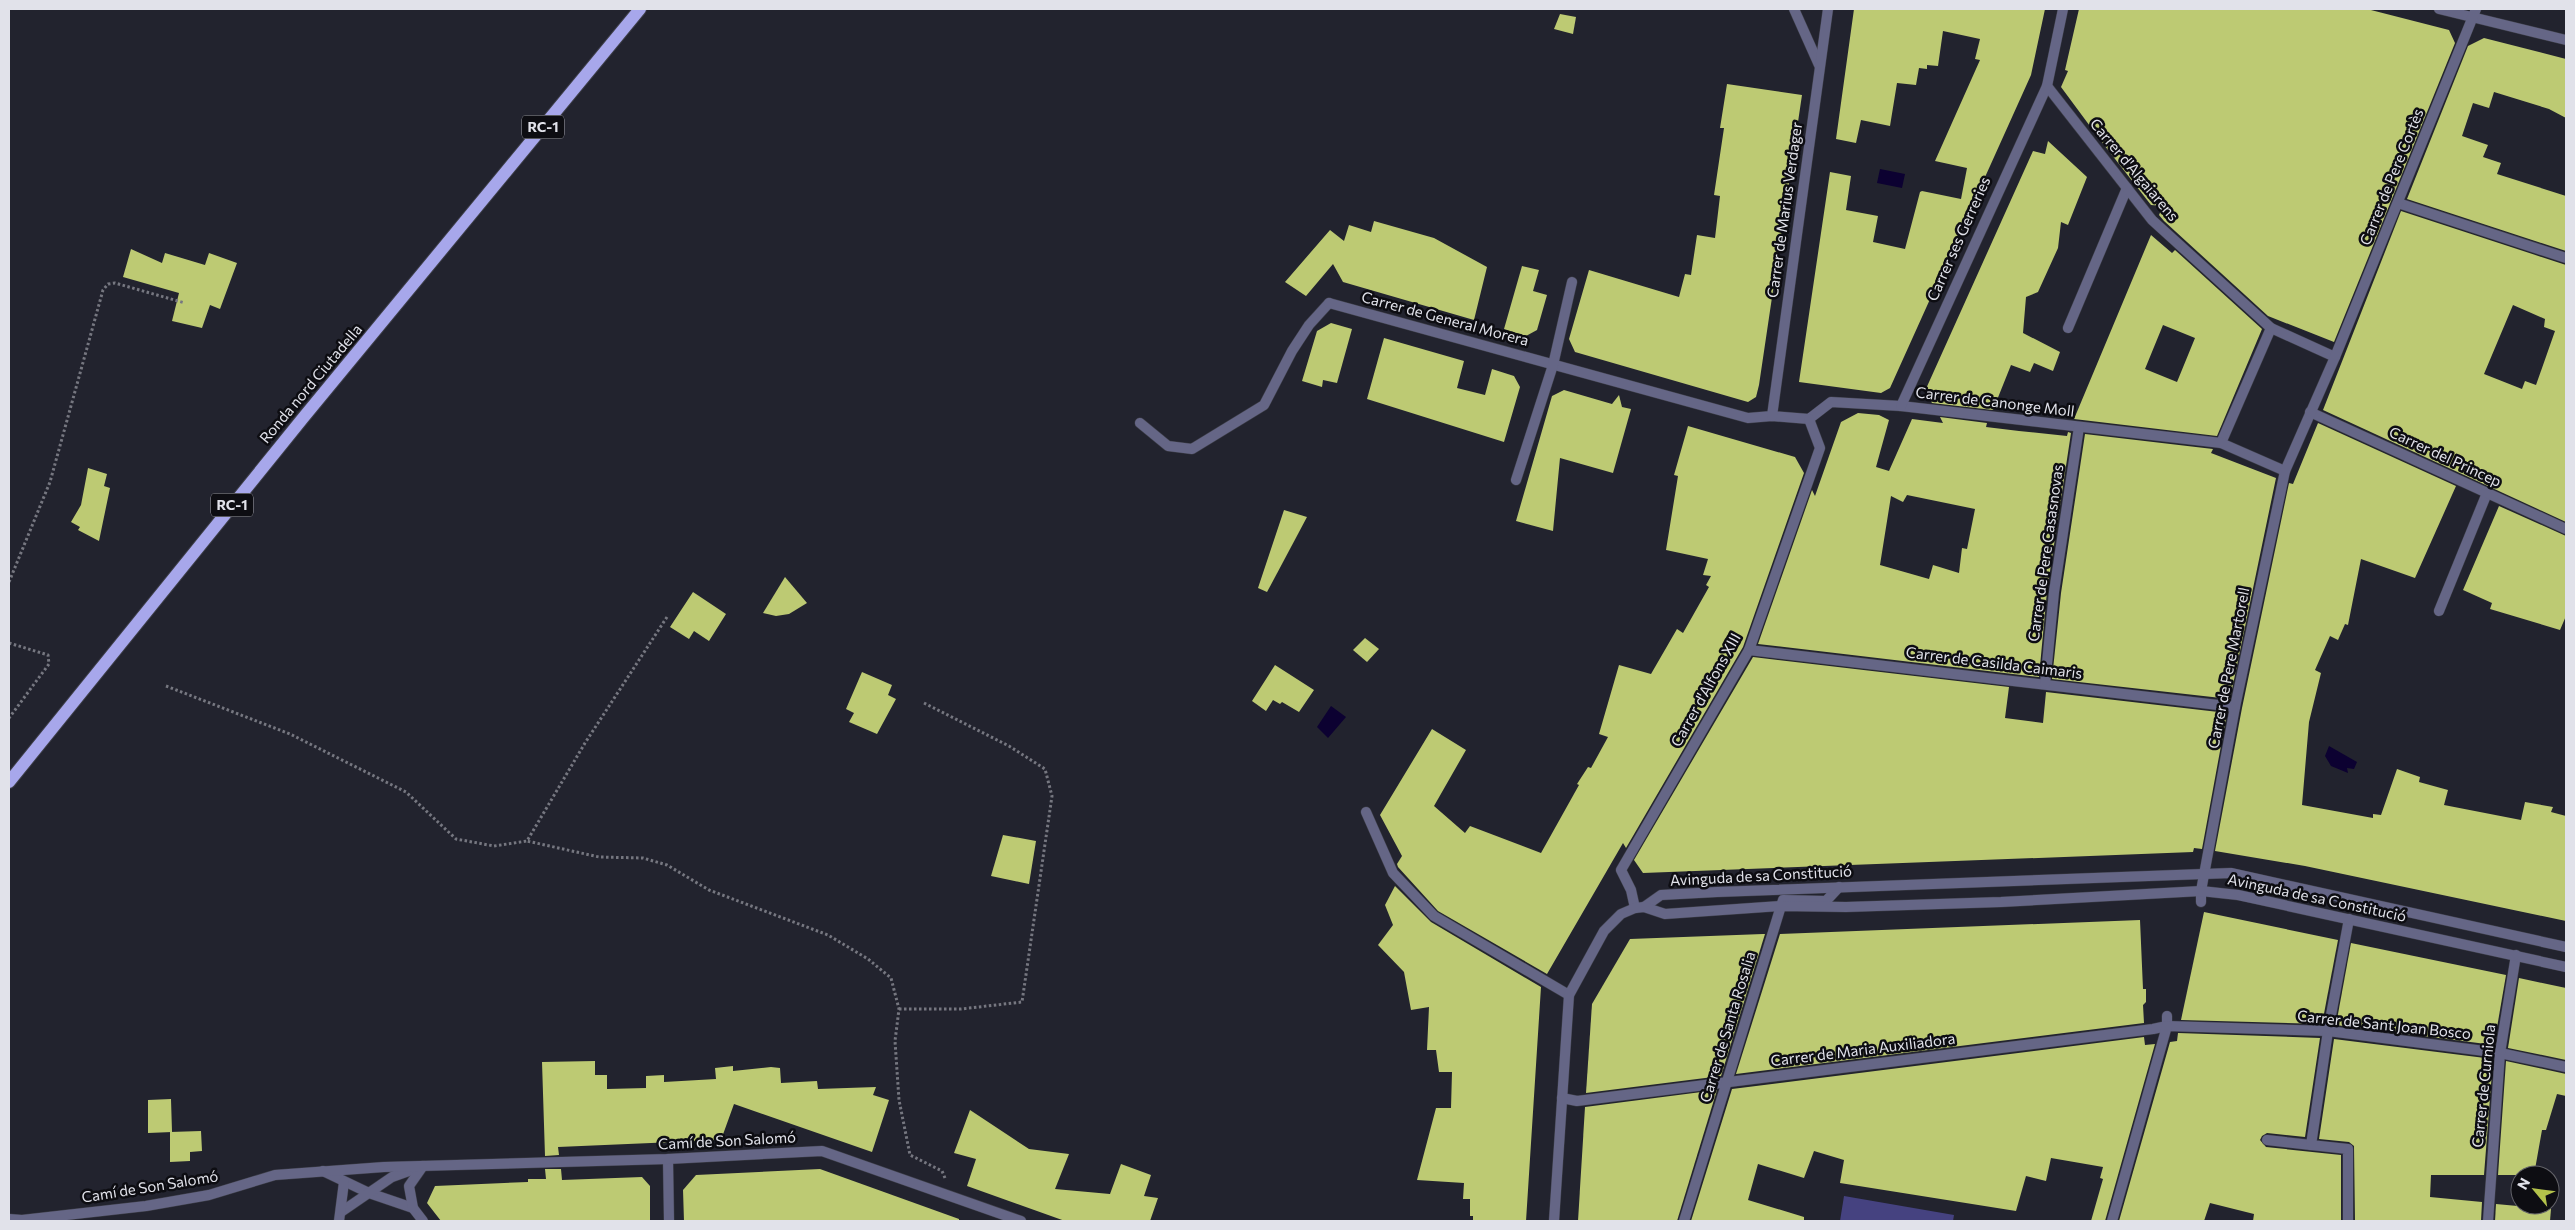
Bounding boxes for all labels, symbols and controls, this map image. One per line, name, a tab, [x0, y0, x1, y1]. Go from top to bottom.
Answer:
street label: Carrer de Pere Cortès	[2355, 106, 2427, 248]
street label: Carrer d'Algaiarens	[2087, 114, 2183, 224]
road number: RC-1	[522, 115, 564, 138]
street label: Carrer de Marius Verdager	[1763, 121, 1805, 299]
street label: Carrer ses Gerreries	[1923, 173, 1994, 304]
street label: Carrer de General Morera	[1360, 287, 1531, 349]
street label: Ronda nord Ciutadella	[255, 320, 365, 447]
street label: Carrer de Canonge Moll	[1915, 382, 2076, 420]
street label: Carrer del Princep	[2386, 422, 2505, 490]
street label: Carrer de Pere Casasnovas	[2024, 463, 2066, 643]
road number: RC-1	[211, 494, 253, 516]
street label: Carrer de Pere Martorell	[2204, 586, 2252, 750]
street label: Carrer d'Alfons XIII	[1666, 630, 1744, 750]
street label: Carrer de Casilda Caimaris	[1905, 642, 2084, 682]
street label: Avinguda de sa Constitució	[1670, 861, 1852, 889]
street label: Avinguda de sa Constitució	[2226, 869, 2408, 925]
street label: Carrer de Santa Rosalia	[1696, 949, 1759, 1104]
street label: Carrer de Sant Joan Bosco	[2296, 1006, 2472, 1042]
street label: Carrer de Curniola	[2468, 1023, 2498, 1148]
street label: Carrer de Maria Auxiliadora	[1770, 1029, 1956, 1069]
street label: Camí de Son Salomó	[658, 1127, 796, 1153]
north arrow	[2510, 1165, 2560, 1215]
street label: Camí de Son Salomó	[80, 1166, 219, 1206]
text: N	[2513, 1175, 2533, 1192]

